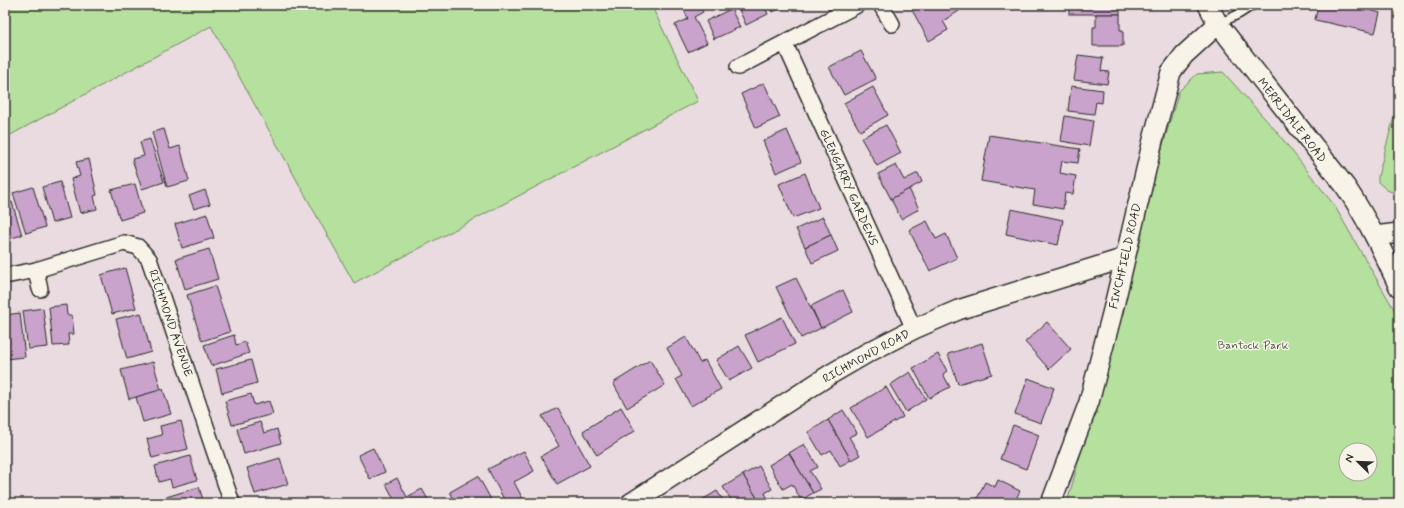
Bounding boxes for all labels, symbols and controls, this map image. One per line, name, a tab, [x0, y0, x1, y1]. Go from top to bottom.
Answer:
street label: MERRIDALE ROAD	[1253, 75, 1329, 166]
street label: GLENGARRY GARDENS	[815, 126, 881, 249]
street label: FINCHFIELD ROAD	[1106, 202, 1146, 311]
street label: RICHMOND AVENUE	[144, 268, 196, 379]
street label: RICHMOND ROAD	[820, 326, 913, 387]
park label: Bantock Park	[1218, 338, 1289, 354]
north arrow	[1338, 442, 1378, 482]
text: N	[1342, 452, 1358, 465]

